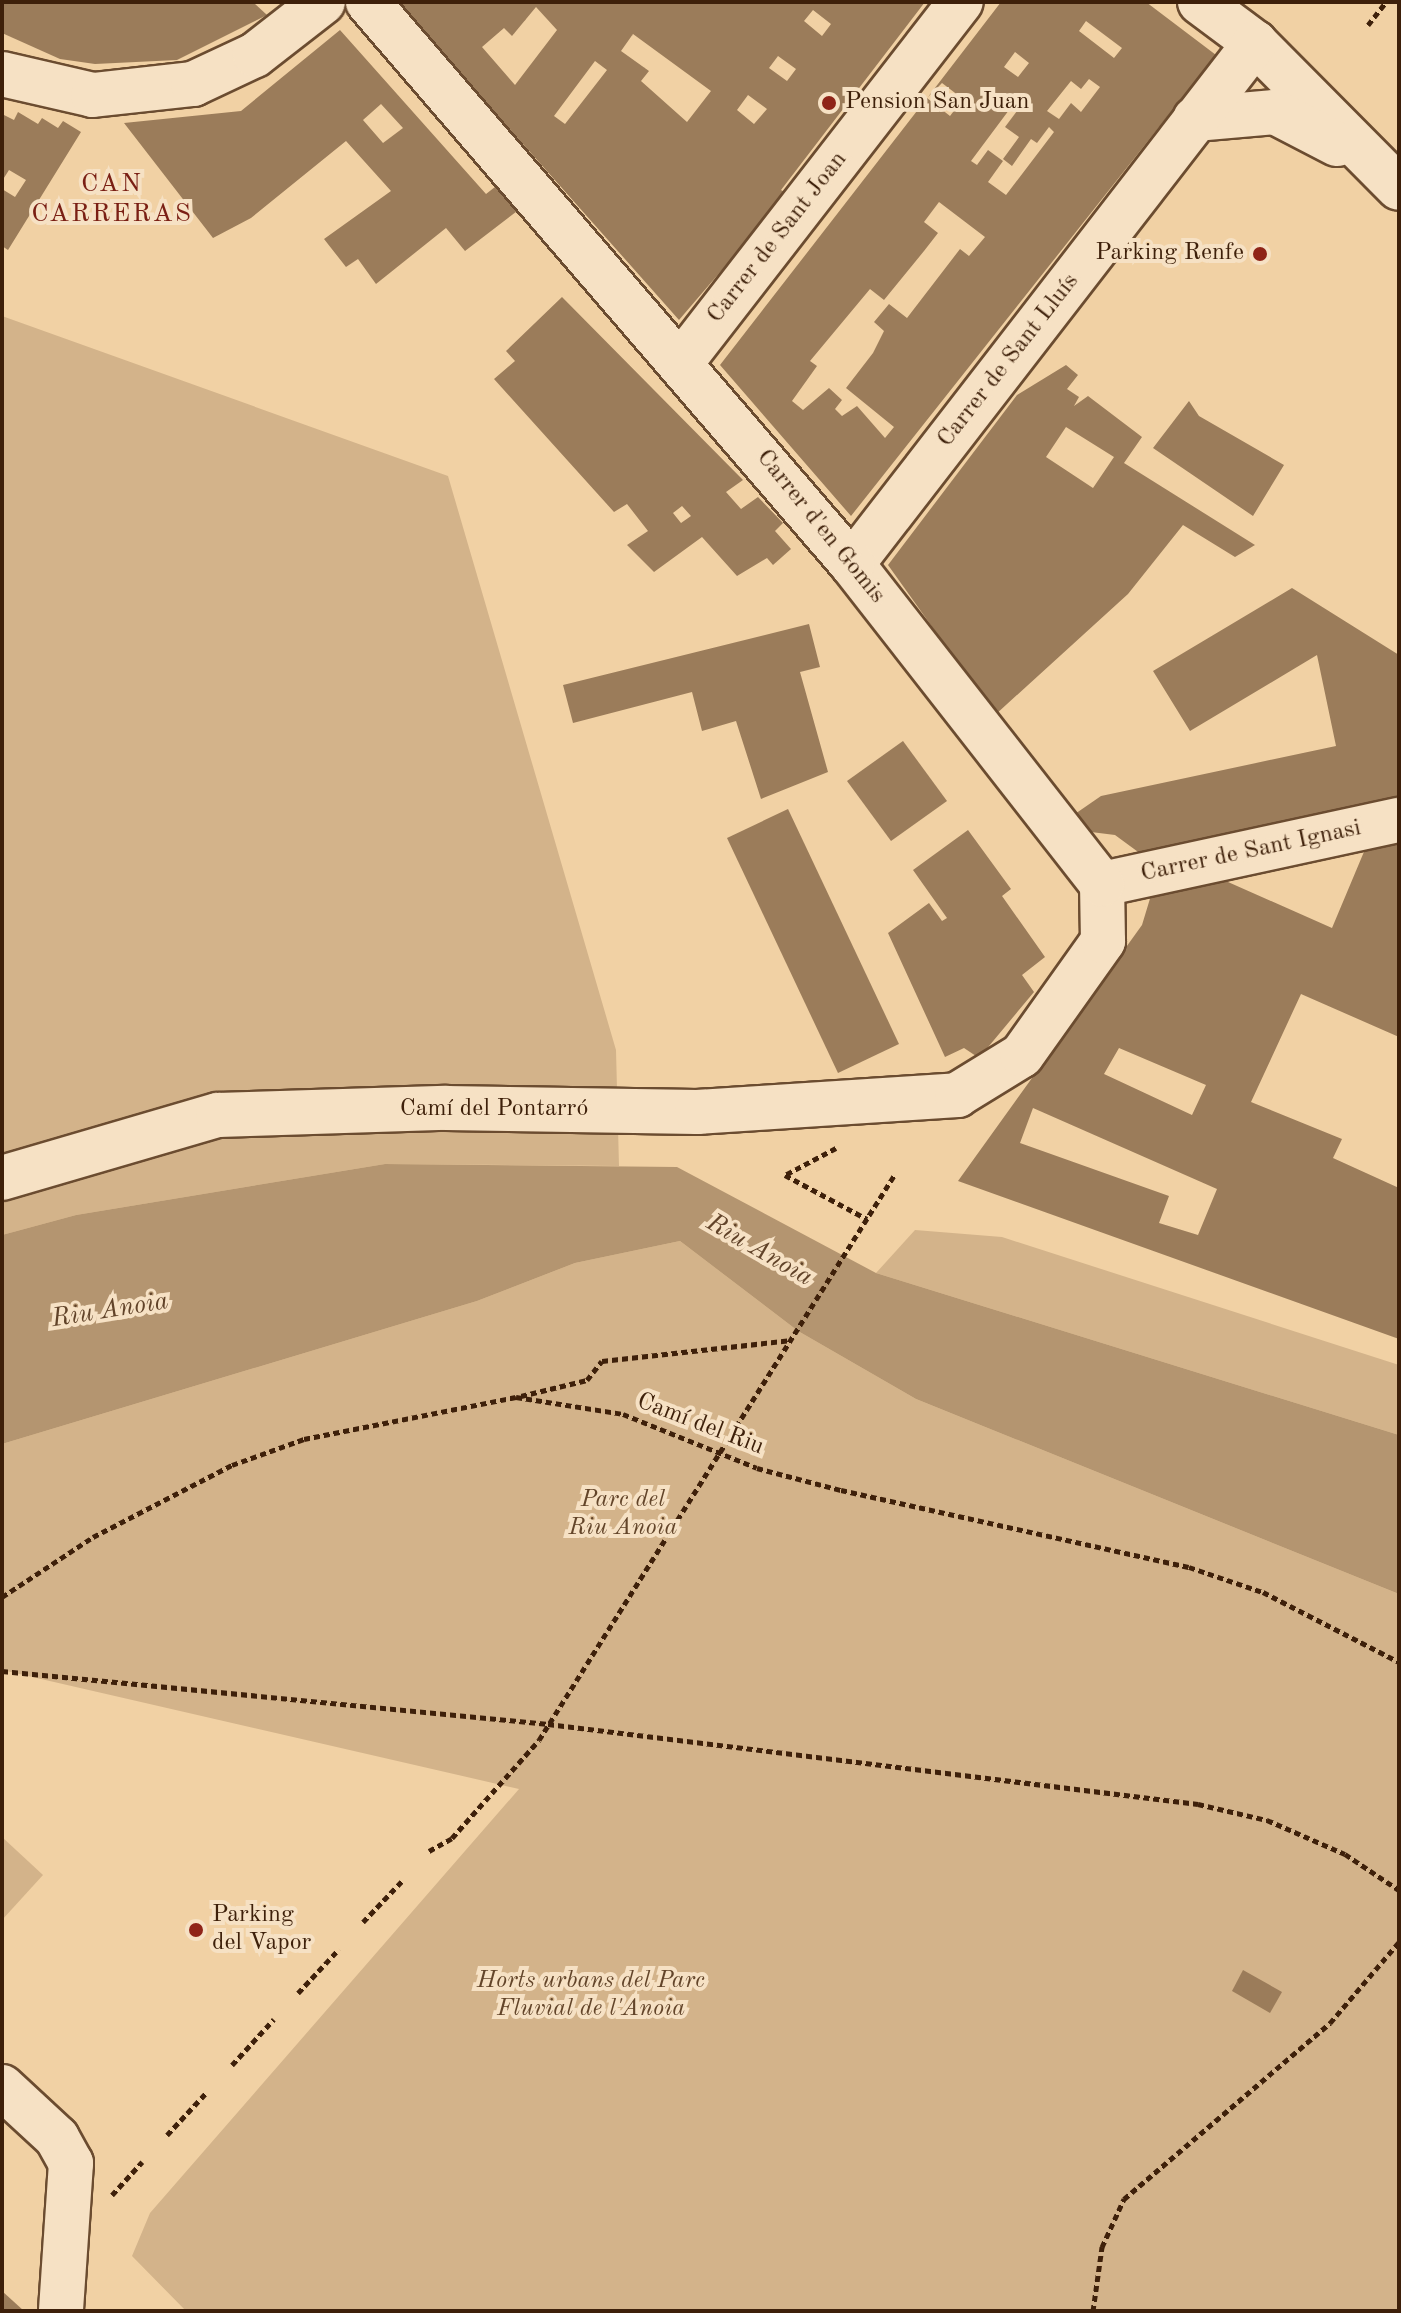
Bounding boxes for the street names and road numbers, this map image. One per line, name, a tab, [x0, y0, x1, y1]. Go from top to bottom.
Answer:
street label: Carrer de Sant Joan	[702, 146, 854, 330]
street label: Carrer de Sant Lluís	[932, 268, 1086, 454]
street label: Carrer d'en Gomis	[749, 444, 891, 610]
street label: Carrer de Sant Ignasi	[1138, 815, 1364, 889]
street label: Camí del Pontarró	[400, 1096, 588, 1124]
street label: Camí del Riu	[633, 1388, 767, 1462]

